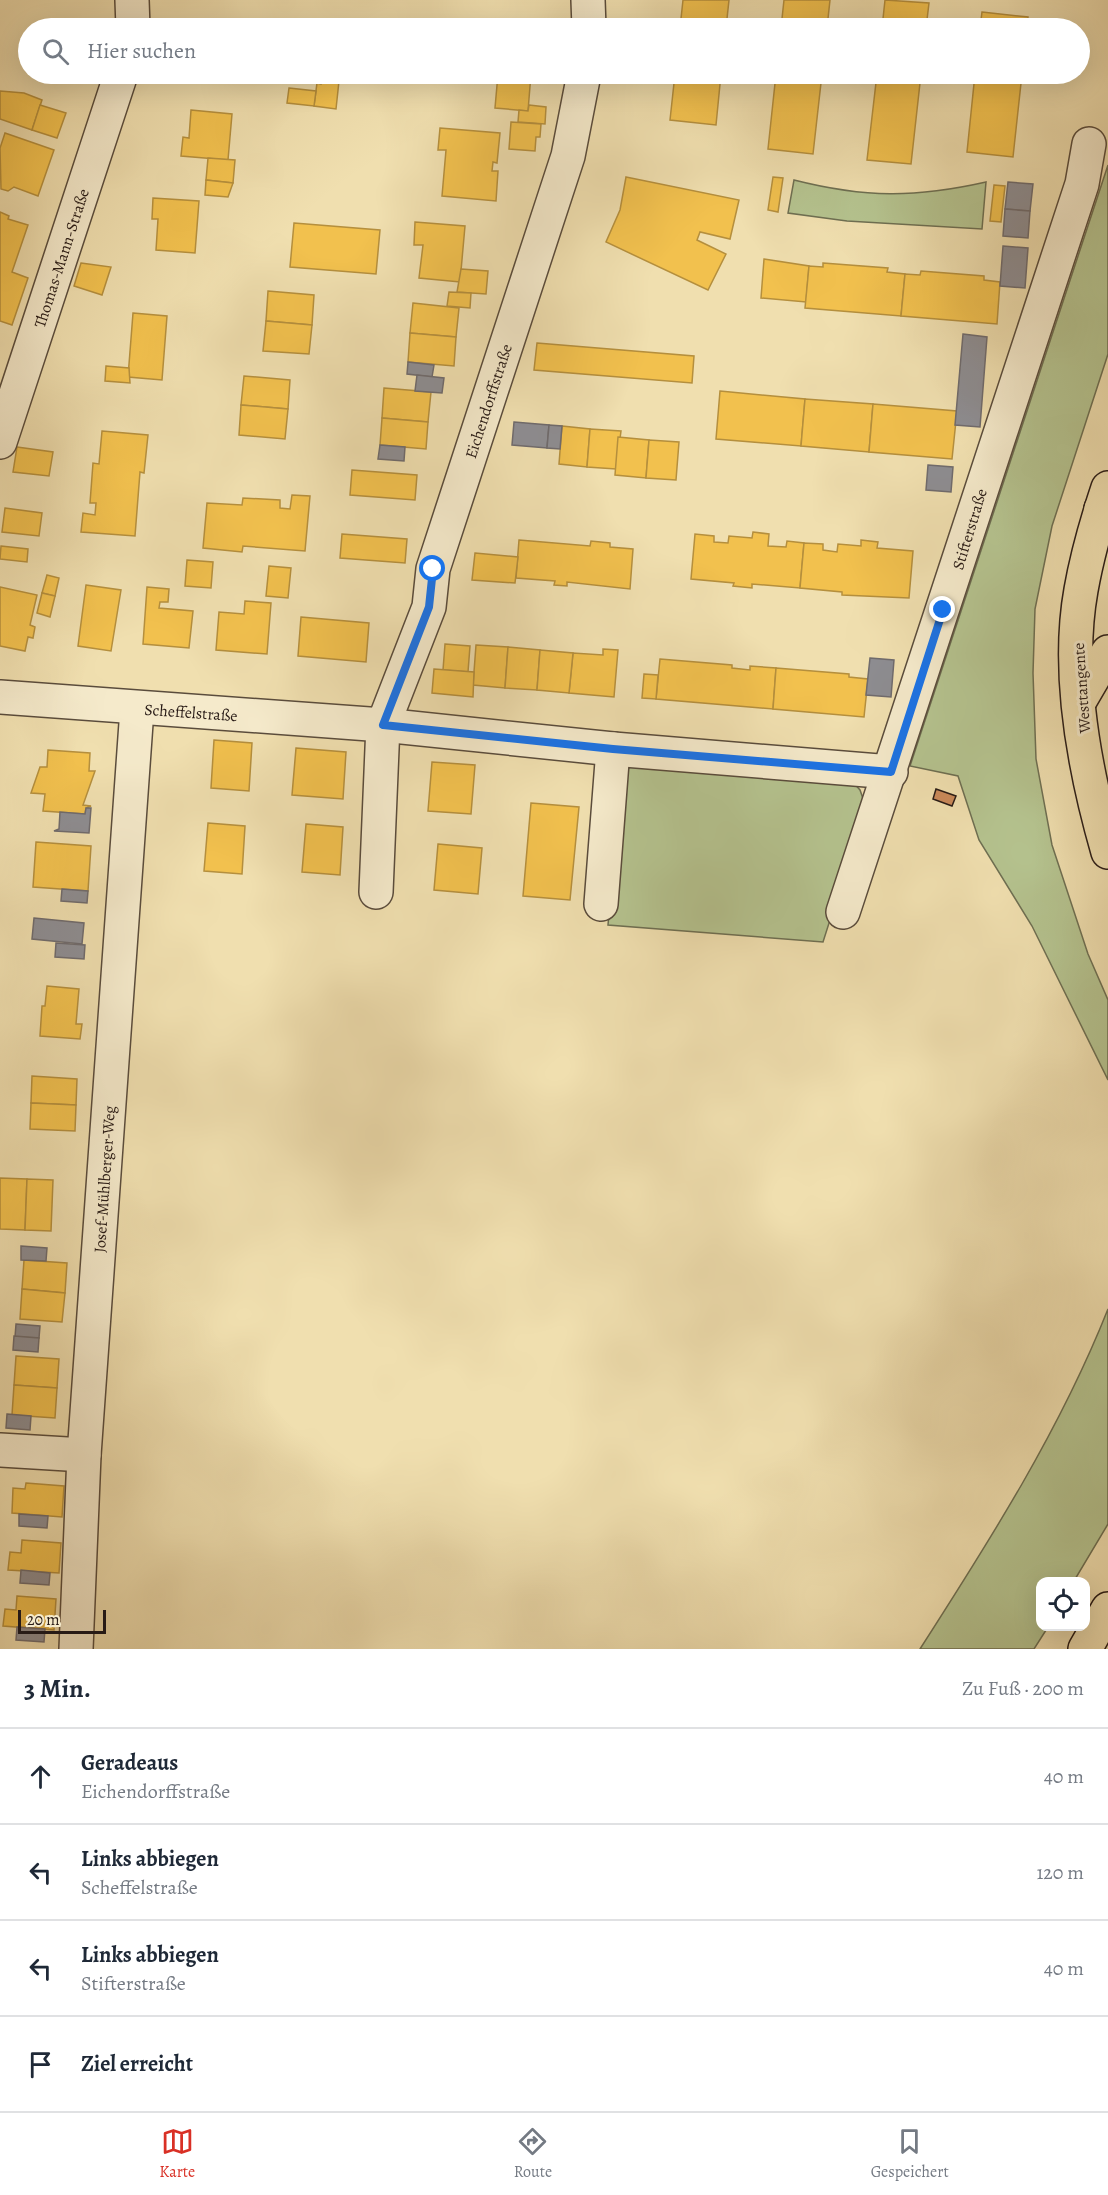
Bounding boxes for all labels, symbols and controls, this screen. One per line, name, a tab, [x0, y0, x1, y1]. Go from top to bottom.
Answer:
search box	[18, 18, 1090, 84]
icon: search	[39, 35, 72, 68]
text: Hier suchen	[87, 36, 196, 66]
street label: Thomas-Mann-Straße	[29, 186, 95, 331]
street label: Eichendorffstraße	[460, 341, 518, 461]
street label: Stifterstraße	[947, 486, 993, 573]
route start	[419, 555, 445, 581]
route end	[929, 596, 955, 622]
street label: Westtangente	[1068, 642, 1096, 735]
street label: Scheffelstraße	[144, 699, 238, 727]
street label: Josef-Mühlberger-Weg	[89, 1105, 121, 1253]
map controls	[1036, 1577, 1090, 1631]
button: locate	[1036, 1577, 1090, 1631]
scale bar	[18, 1607, 106, 1634]
text: 20 m	[27, 1609, 60, 1631]
text: 3 Min.	[24, 1671, 91, 1706]
text: Zu Fuß · 200 m	[962, 1675, 1084, 1702]
text: Geradeaus	[81, 1748, 178, 1778]
icon: ahead	[24, 1760, 57, 1793]
text: 40 m	[1044, 1763, 1084, 1790]
text: Eichendorffstraße	[81, 1778, 230, 1805]
text: Links abbiegen	[81, 1844, 219, 1874]
icon: left	[24, 1856, 57, 1889]
text: 120 m	[1036, 1859, 1084, 1886]
text: Scheffelstraße	[81, 1874, 198, 1901]
text: Links abbiegen	[81, 1940, 219, 1970]
icon: left	[24, 1952, 57, 1985]
text: 40 m	[1044, 1955, 1084, 1982]
text: Stifterstraße	[81, 1970, 186, 1997]
icon: arrive	[24, 2048, 57, 2081]
text: Ziel erreicht	[81, 2049, 193, 2079]
tab: Karte	[159, 2125, 195, 2183]
tab: Route	[514, 2125, 552, 2183]
tab: Gespeichert	[871, 2125, 949, 2183]

